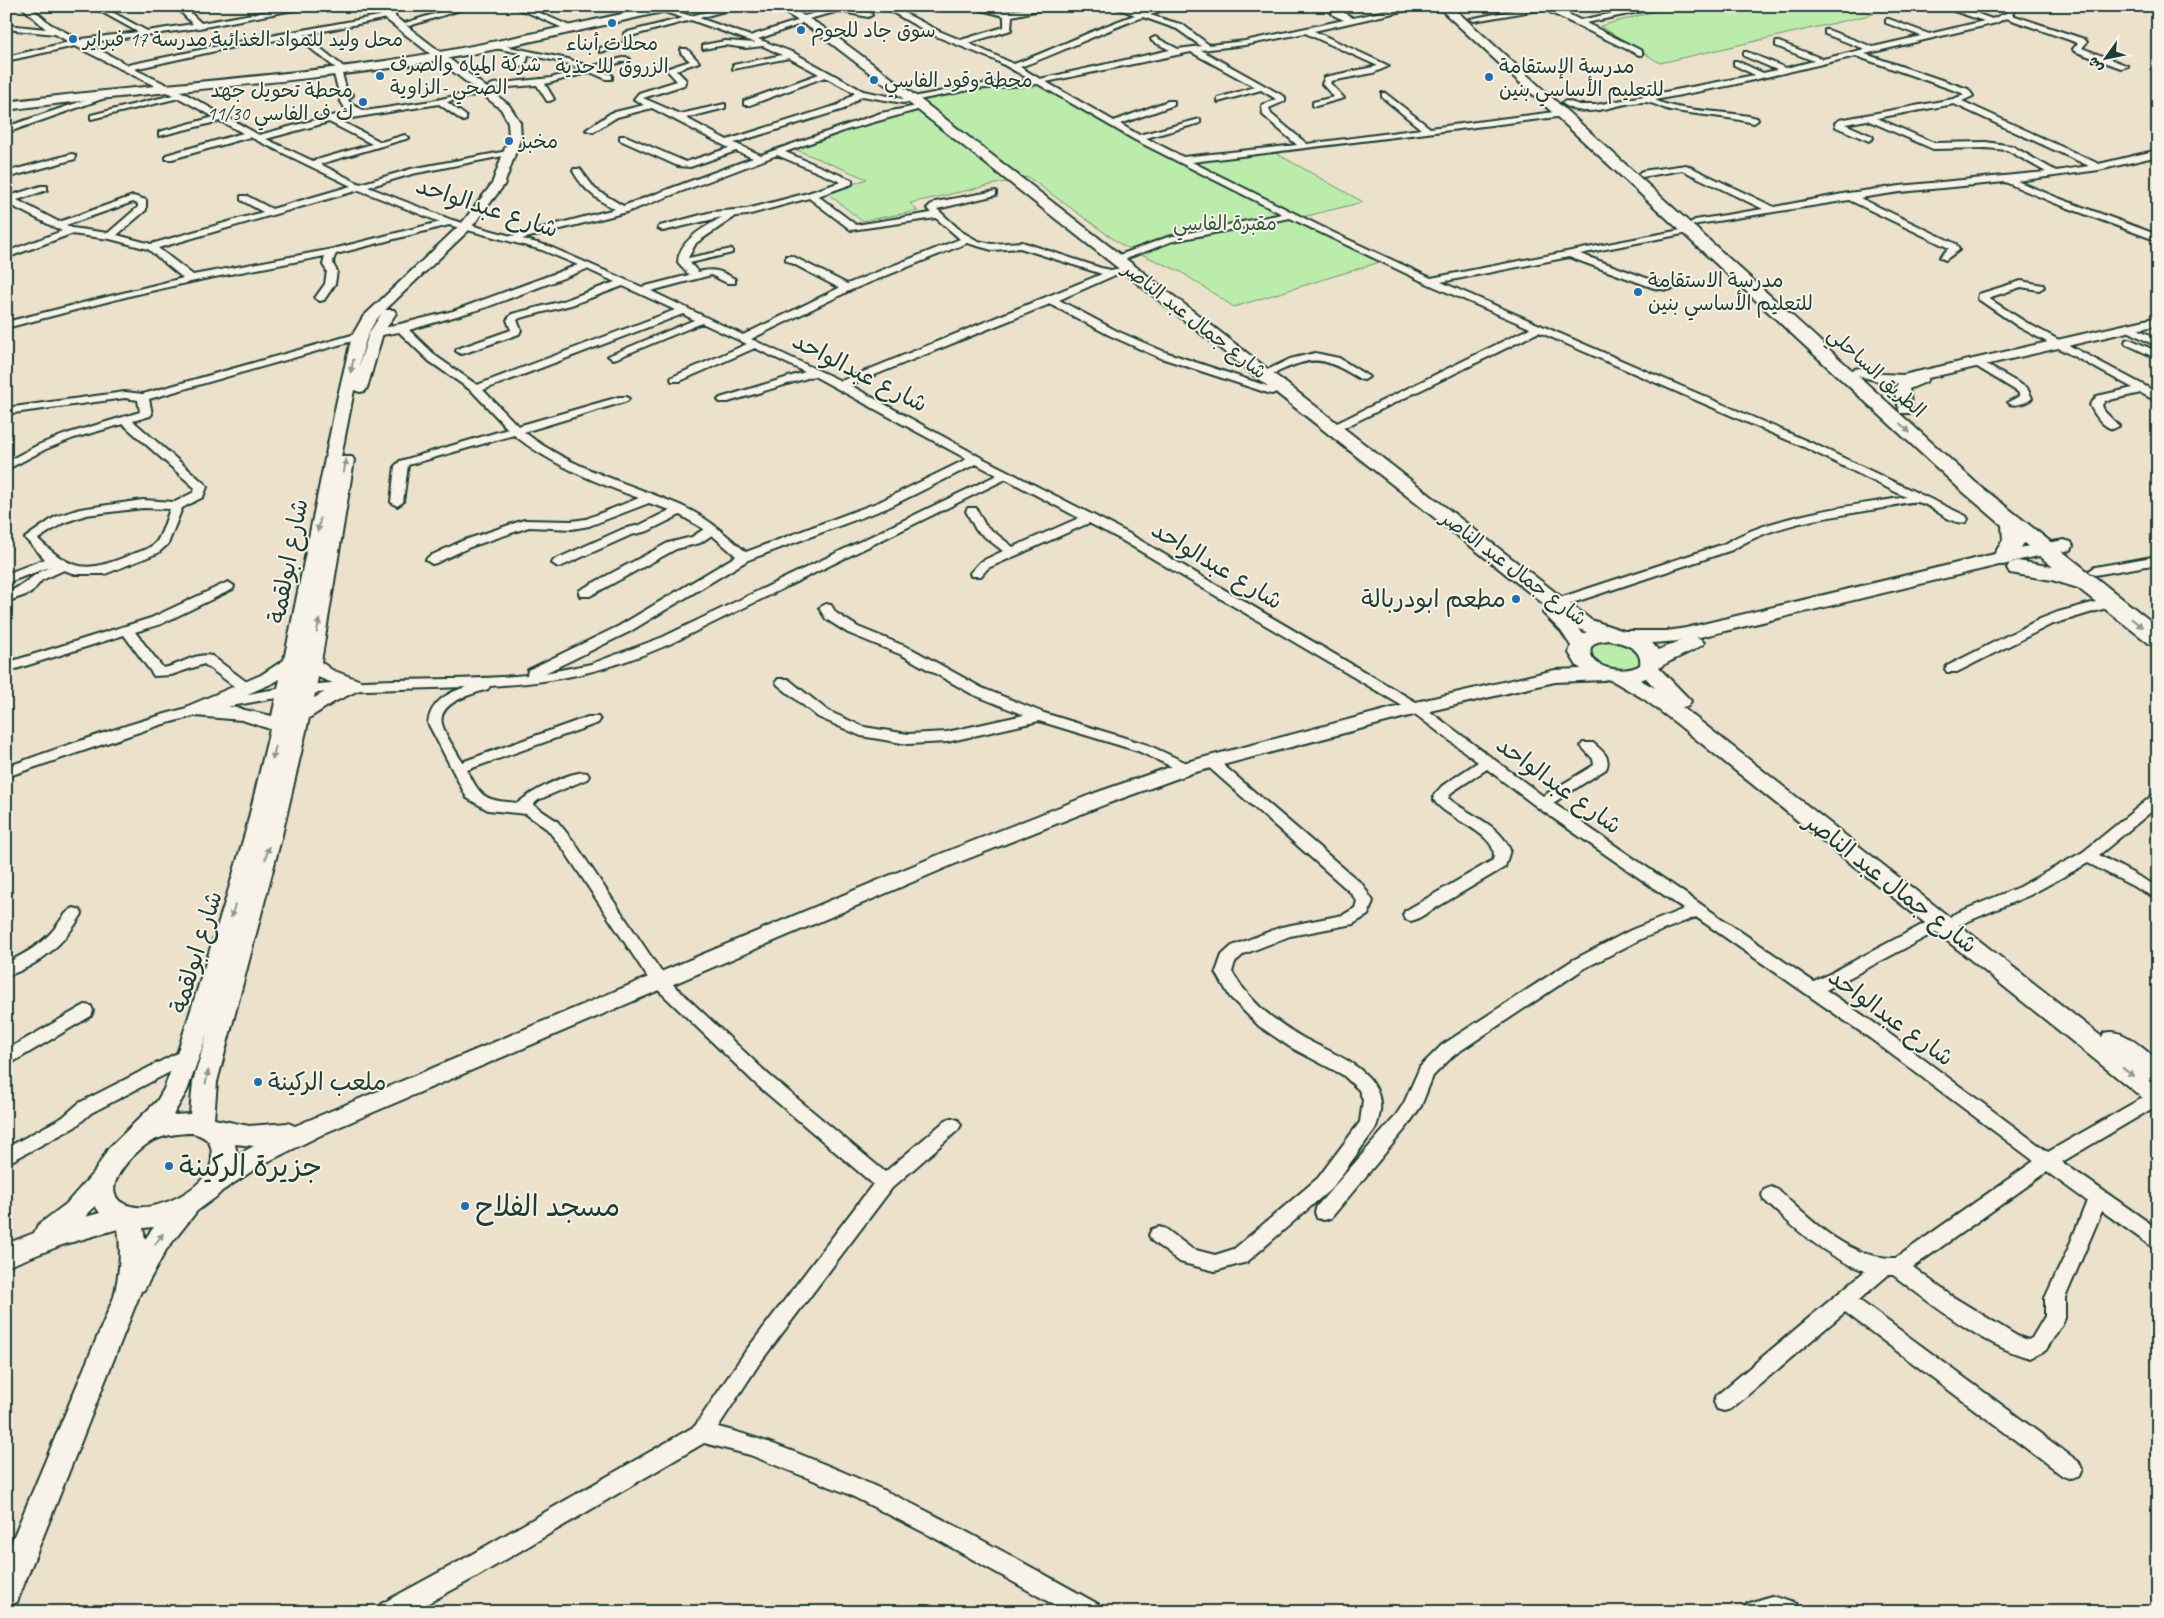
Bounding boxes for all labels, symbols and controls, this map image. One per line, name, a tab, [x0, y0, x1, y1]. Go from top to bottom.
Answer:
marker: محلات أبناء الزروق للاحذية	[606, 17, 618, 29]
place label: سوق جاد للحوم	[811, 18, 936, 46]
marker: سوق جاد للحوم	[795, 24, 807, 36]
place label: محل وليد للمواد الغذائية;مدرسة 17 فبراير	[81, 27, 403, 52]
place label: محلات أبناء الزروق للاحذية	[555, 31, 669, 79]
north arrow	[2082, 32, 2132, 82]
marker: محل وليد للمواد الغذائية;مدرسة 17 فبراير	[67, 33, 79, 45]
place label: شركة المياه والصرف الصحي -الزاوية	[390, 52, 541, 105]
place label: مدرسة اﻹستقامة للتعليم اﻷساسي بنين	[1499, 54, 1664, 107]
text: ش	[2084, 54, 2107, 76]
place label: محطة وقود الفاسي	[884, 68, 1033, 98]
marker: شركة المياه والصرف الصحي -الزاوية	[374, 70, 386, 82]
marker: مدرسة اﻹستقامة للتعليم اﻷساسي بنين	[1483, 71, 1495, 83]
marker: محطة وقود الفاسي	[868, 74, 880, 86]
place label: محطة تحويل جهد 11/30 ك ف الفاسي	[207, 78, 353, 131]
marker: محطة تحويل جهد 11/30 ك ف الفاسي	[357, 96, 369, 108]
place label: مخبز	[517, 129, 558, 154]
marker: مخبز	[503, 135, 515, 147]
street label: شارع عبدالواحد	[411, 170, 562, 246]
park label: مقبرة الفاسي	[1173, 211, 1277, 241]
street label: شارع جمال عبد الناصر	[1115, 255, 1272, 385]
place label: مدرسة الاستقامة للتعليم الأساسي بنين	[1648, 268, 1813, 321]
marker: مدرسة الاستقامة للتعليم الأساسي بنين	[1632, 286, 1644, 298]
street label: الطريق الساحلي	[1819, 322, 1931, 427]
street label: شارع عبدالواحد	[786, 325, 933, 421]
one-way arrow	[348, 359, 356, 374]
one-way arrow	[1899, 423, 1912, 434]
one-way arrow	[341, 457, 349, 473]
street label: شارع ابولقمة	[261, 496, 317, 626]
street label: شارع جمال عبد الناصر	[1434, 504, 1592, 632]
street label: شارع عبدالواحد	[1145, 514, 1288, 618]
one-way arrow	[315, 518, 323, 534]
place label: مطعم ابودربالة	[1361, 584, 1506, 617]
marker: مطعم ابودربالة	[1510, 593, 1522, 605]
one-way arrow	[2130, 617, 2143, 628]
one-way arrow	[314, 618, 322, 634]
street label: شارع عبدالواحد	[1489, 729, 1628, 842]
one-way arrow	[270, 746, 278, 761]
street label: شارع جمال عبد الناصر	[1796, 805, 1984, 962]
one-way arrow	[264, 845, 272, 860]
street label: شارع ابولقمة	[163, 887, 231, 1017]
one-way arrow	[229, 903, 237, 918]
street label: شارع عبدالواحد	[1821, 961, 1960, 1074]
one-way arrow	[2121, 1066, 2134, 1077]
place label: ملعب الركينة	[268, 1067, 386, 1097]
one-way arrow	[203, 1069, 211, 1085]
marker: ملعب الركينة	[252, 1076, 264, 1088]
place label: جزيرة الركينة	[179, 1148, 322, 1185]
marker: جزيرة الركينة	[163, 1160, 175, 1172]
place label: مسجد الفلاح	[475, 1188, 620, 1226]
marker: مسجد الفلاح	[459, 1200, 471, 1212]
one-way arrow	[154, 1232, 164, 1246]

